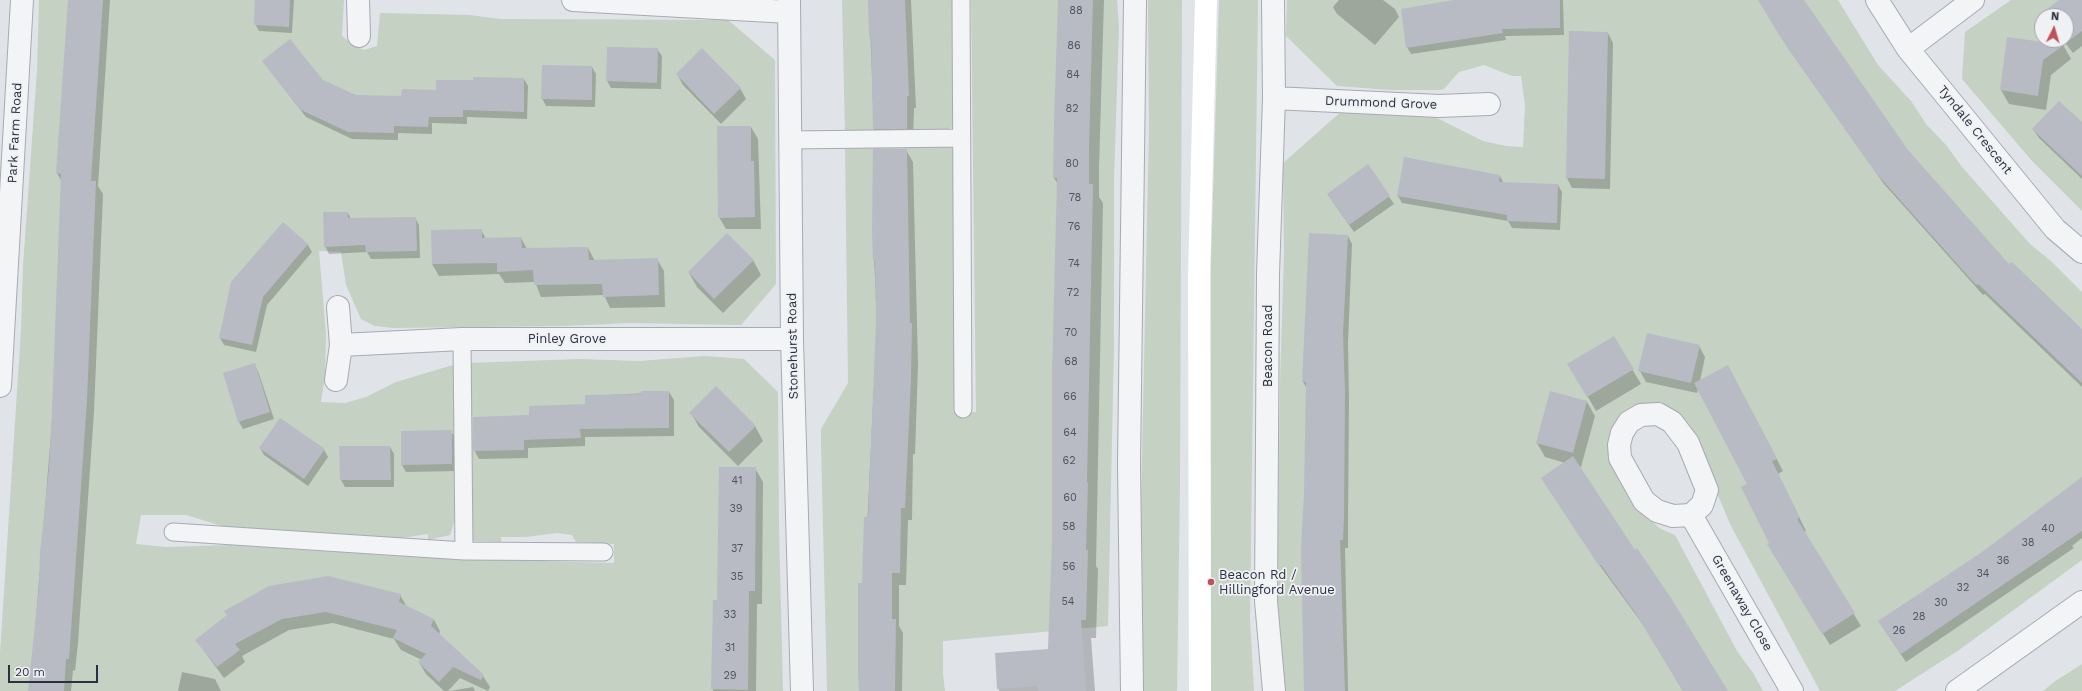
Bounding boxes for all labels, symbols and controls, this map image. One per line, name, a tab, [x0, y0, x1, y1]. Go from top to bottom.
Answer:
house number: 88	[1069, 4, 1083, 18]
north arrow	[2034, 8, 2074, 48]
text: N	[2050, 10, 2060, 23]
house number: 86	[1067, 39, 1081, 53]
house number: 84	[1066, 68, 1080, 82]
street label: Park Farm Road	[5, 82, 25, 184]
street label: Tyndale Crescent	[1934, 83, 2016, 177]
street label: Drummond Grove	[1325, 93, 1437, 113]
house number: 82	[1065, 102, 1079, 116]
house number: 80	[1065, 157, 1079, 171]
house number: 78	[1069, 191, 1081, 205]
house number: 76	[1068, 220, 1080, 234]
house number: 74	[1068, 257, 1080, 271]
house number: 72	[1067, 286, 1079, 300]
street label: Stonehurst Road	[784, 293, 802, 399]
street label: Beacon Road	[1260, 305, 1276, 387]
house number: 70	[1065, 326, 1077, 340]
street label: Pinley Grove	[528, 331, 606, 347]
house number: 68	[1064, 355, 1078, 369]
house number: 66	[1063, 390, 1077, 404]
house number: 64	[1063, 426, 1077, 440]
house number: 62	[1062, 454, 1076, 468]
house number: 41	[732, 474, 742, 488]
house number: 60	[1063, 491, 1077, 505]
house number: 39	[729, 502, 743, 516]
house number: 58	[1062, 520, 1076, 534]
house number: 40	[2041, 522, 2055, 536]
house number: 38	[2021, 536, 2035, 550]
house number: 37	[731, 542, 743, 556]
street label: Greenaway Close	[1708, 552, 1776, 654]
house number: 36	[1996, 554, 2010, 568]
house number: 56	[1062, 560, 1076, 574]
place label: Beacon Rd / Hillingford Avenue	[1219, 567, 1335, 598]
house number: 34	[1976, 567, 1990, 581]
house number: 35	[731, 570, 743, 584]
marker: Beacon Rd / Hillingford Avenue	[1206, 577, 1216, 587]
house number: 32	[1957, 581, 1969, 595]
house number: 54	[1061, 595, 1075, 609]
house number: 30	[1934, 596, 1948, 610]
house number: 33	[724, 608, 736, 622]
house number: 28	[1912, 610, 1926, 624]
house number: 26	[1892, 624, 1906, 638]
house number: 31	[725, 641, 735, 655]
scale bar	[10, 657, 100, 683]
text: 20 m	[15, 665, 45, 679]
house number: 29	[723, 669, 737, 683]

